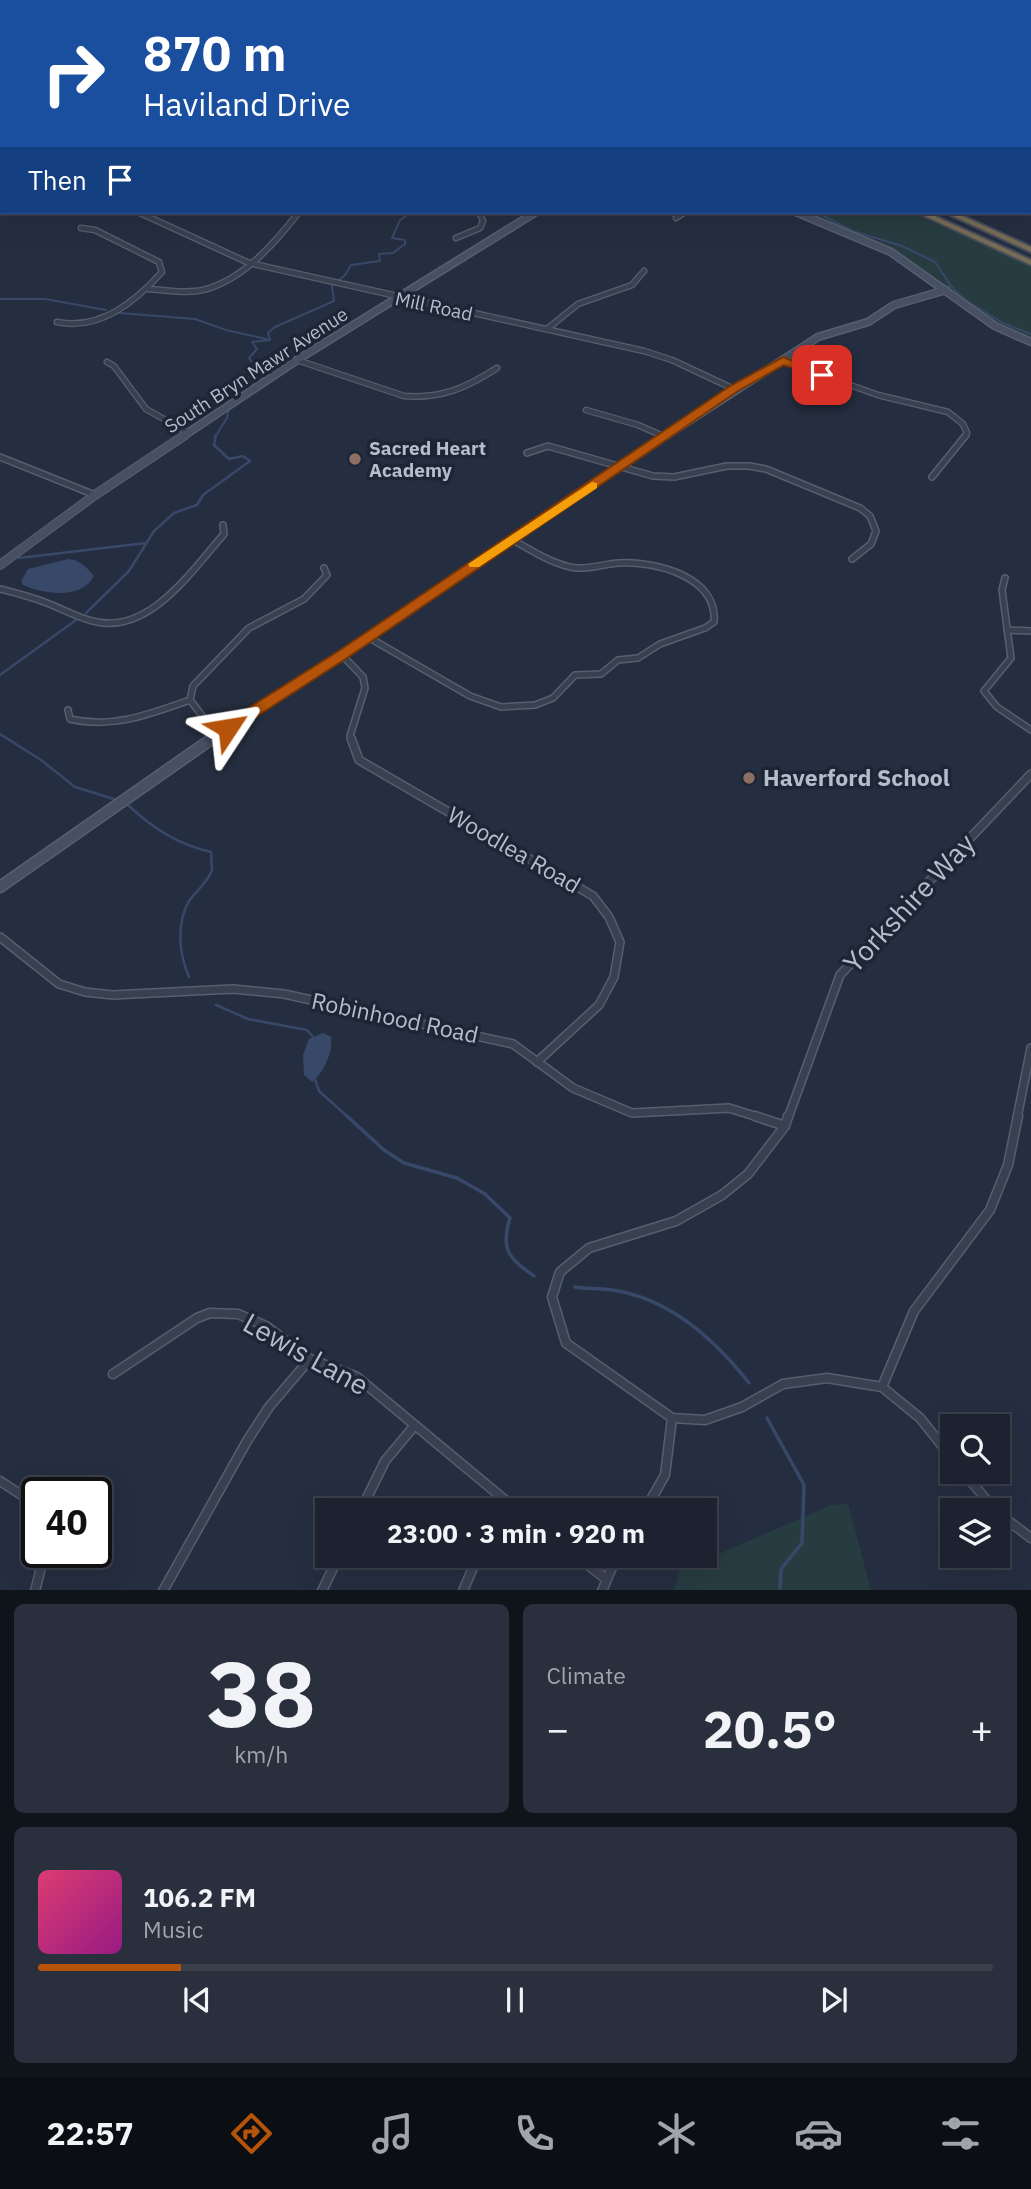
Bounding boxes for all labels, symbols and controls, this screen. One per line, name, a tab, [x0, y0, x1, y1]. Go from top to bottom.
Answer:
text: 870 m	[143, 21, 287, 84]
icon: right	[28, 28, 119, 119]
text: Haviland Drive	[143, 83, 351, 125]
icon: arrive	[101, 161, 139, 199]
text: Then	[28, 163, 87, 197]
street label: Mill Road	[393, 286, 475, 326]
street label: South Bryn Mawr Avenue	[160, 302, 352, 438]
pin	[792, 345, 852, 405]
icon: arrive	[803, 356, 841, 394]
place label: Sacred Heart Academy	[369, 436, 486, 482]
marker: Sacred Heart Academy	[347, 451, 363, 467]
position arrow	[191, 691, 265, 765]
place label: Haverford School	[763, 762, 950, 792]
marker: Haverford School	[741, 770, 757, 786]
street label: Woodlea Road	[443, 799, 586, 899]
street label: Yorkshire Way	[834, 825, 983, 980]
street label: Robinhood Road	[309, 985, 481, 1049]
street label: Lewis Lane	[237, 1304, 376, 1403]
map controls	[940, 1414, 1010, 1568]
button: search	[940, 1414, 1010, 1484]
speed limit sign: 40	[21, 1477, 112, 1568]
button: layers	[940, 1498, 1010, 1568]
text: 23:00 · 3 min · 920 m	[387, 1516, 645, 1550]
text: 38	[207, 1634, 316, 1752]
text: Climate	[547, 1660, 626, 1690]
text: 20.5°	[703, 1695, 837, 1762]
text: −	[547, 1704, 569, 1753]
text: +	[970, 1704, 993, 1753]
text: km/h	[234, 1739, 288, 1769]
text: 106.2 FM	[143, 1880, 256, 1914]
text: Music	[143, 1914, 203, 1944]
icon: previous	[178, 1981, 216, 2019]
icon: pause	[496, 1981, 534, 2019]
icon: next	[815, 1981, 853, 2019]
icon: directions	[227, 2109, 276, 2158]
icon: music	[368, 2109, 417, 2158]
icon: phone	[510, 2109, 559, 2158]
icon: climate	[652, 2109, 701, 2158]
icon: car	[794, 2109, 843, 2158]
icon: filters	[936, 2109, 985, 2158]
text: 22:57	[46, 2112, 134, 2154]

